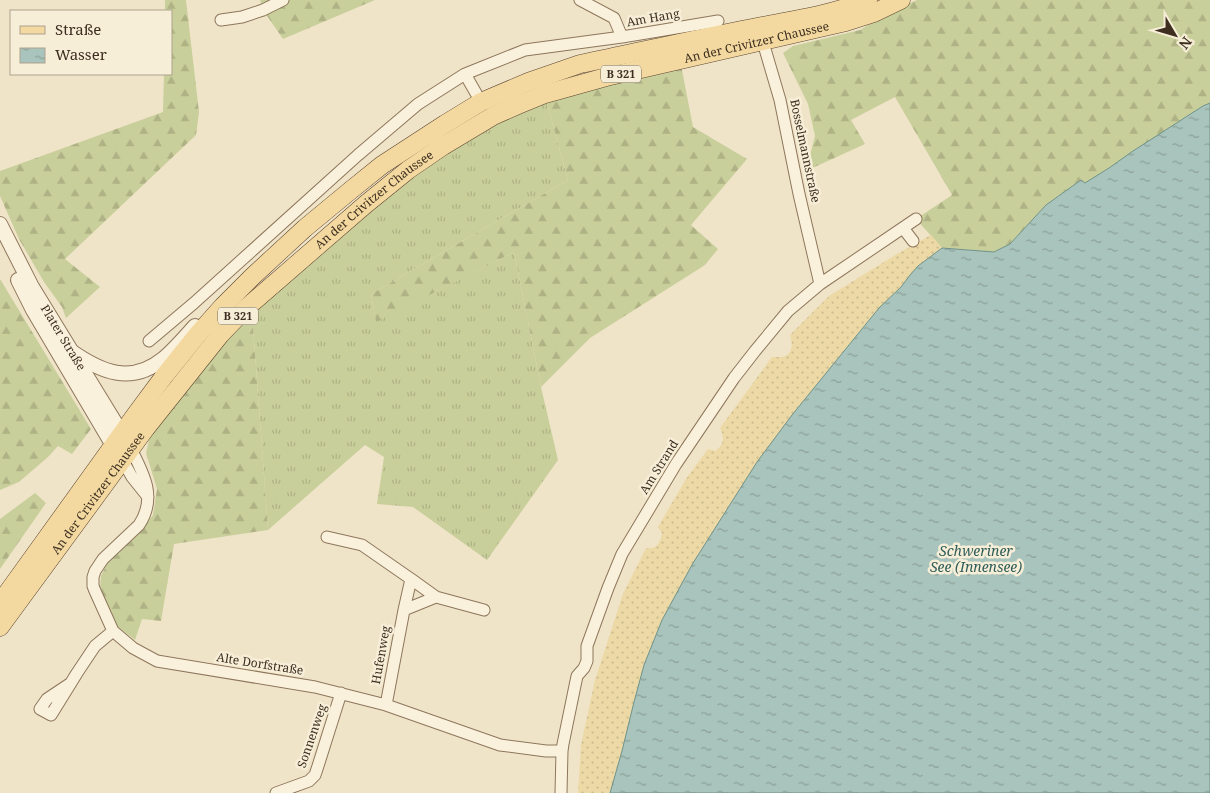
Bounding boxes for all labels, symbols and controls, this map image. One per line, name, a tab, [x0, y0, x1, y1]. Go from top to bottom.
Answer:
street label: Am Hang	[625, 4, 681, 31]
legend	[10, 10, 172, 75]
north arrow	[1150, 10, 1200, 60]
street label: An der Crivitzer Chaussee	[682, 17, 831, 67]
text: Straße	[55, 19, 101, 39]
text: N	[1175, 33, 1197, 54]
text: Wasser	[55, 44, 107, 64]
road number: B 321	[601, 66, 641, 82]
street label: Bosselmannstraße	[786, 98, 825, 204]
street label: An der Crivitzer Chaussee	[311, 146, 437, 253]
street label: Plater Straße	[37, 301, 90, 373]
road number: B 321	[218, 308, 258, 324]
street label: An der Crivitzer Chaussee	[47, 428, 148, 558]
street label: Am Strand	[635, 436, 682, 497]
water label: Schweriner See (Innensee)	[930, 541, 1022, 576]
street label: Hufenweg	[367, 624, 394, 685]
street label: Alte Dorfstraße	[215, 648, 305, 679]
street label: Sonnenweg	[293, 701, 331, 770]

